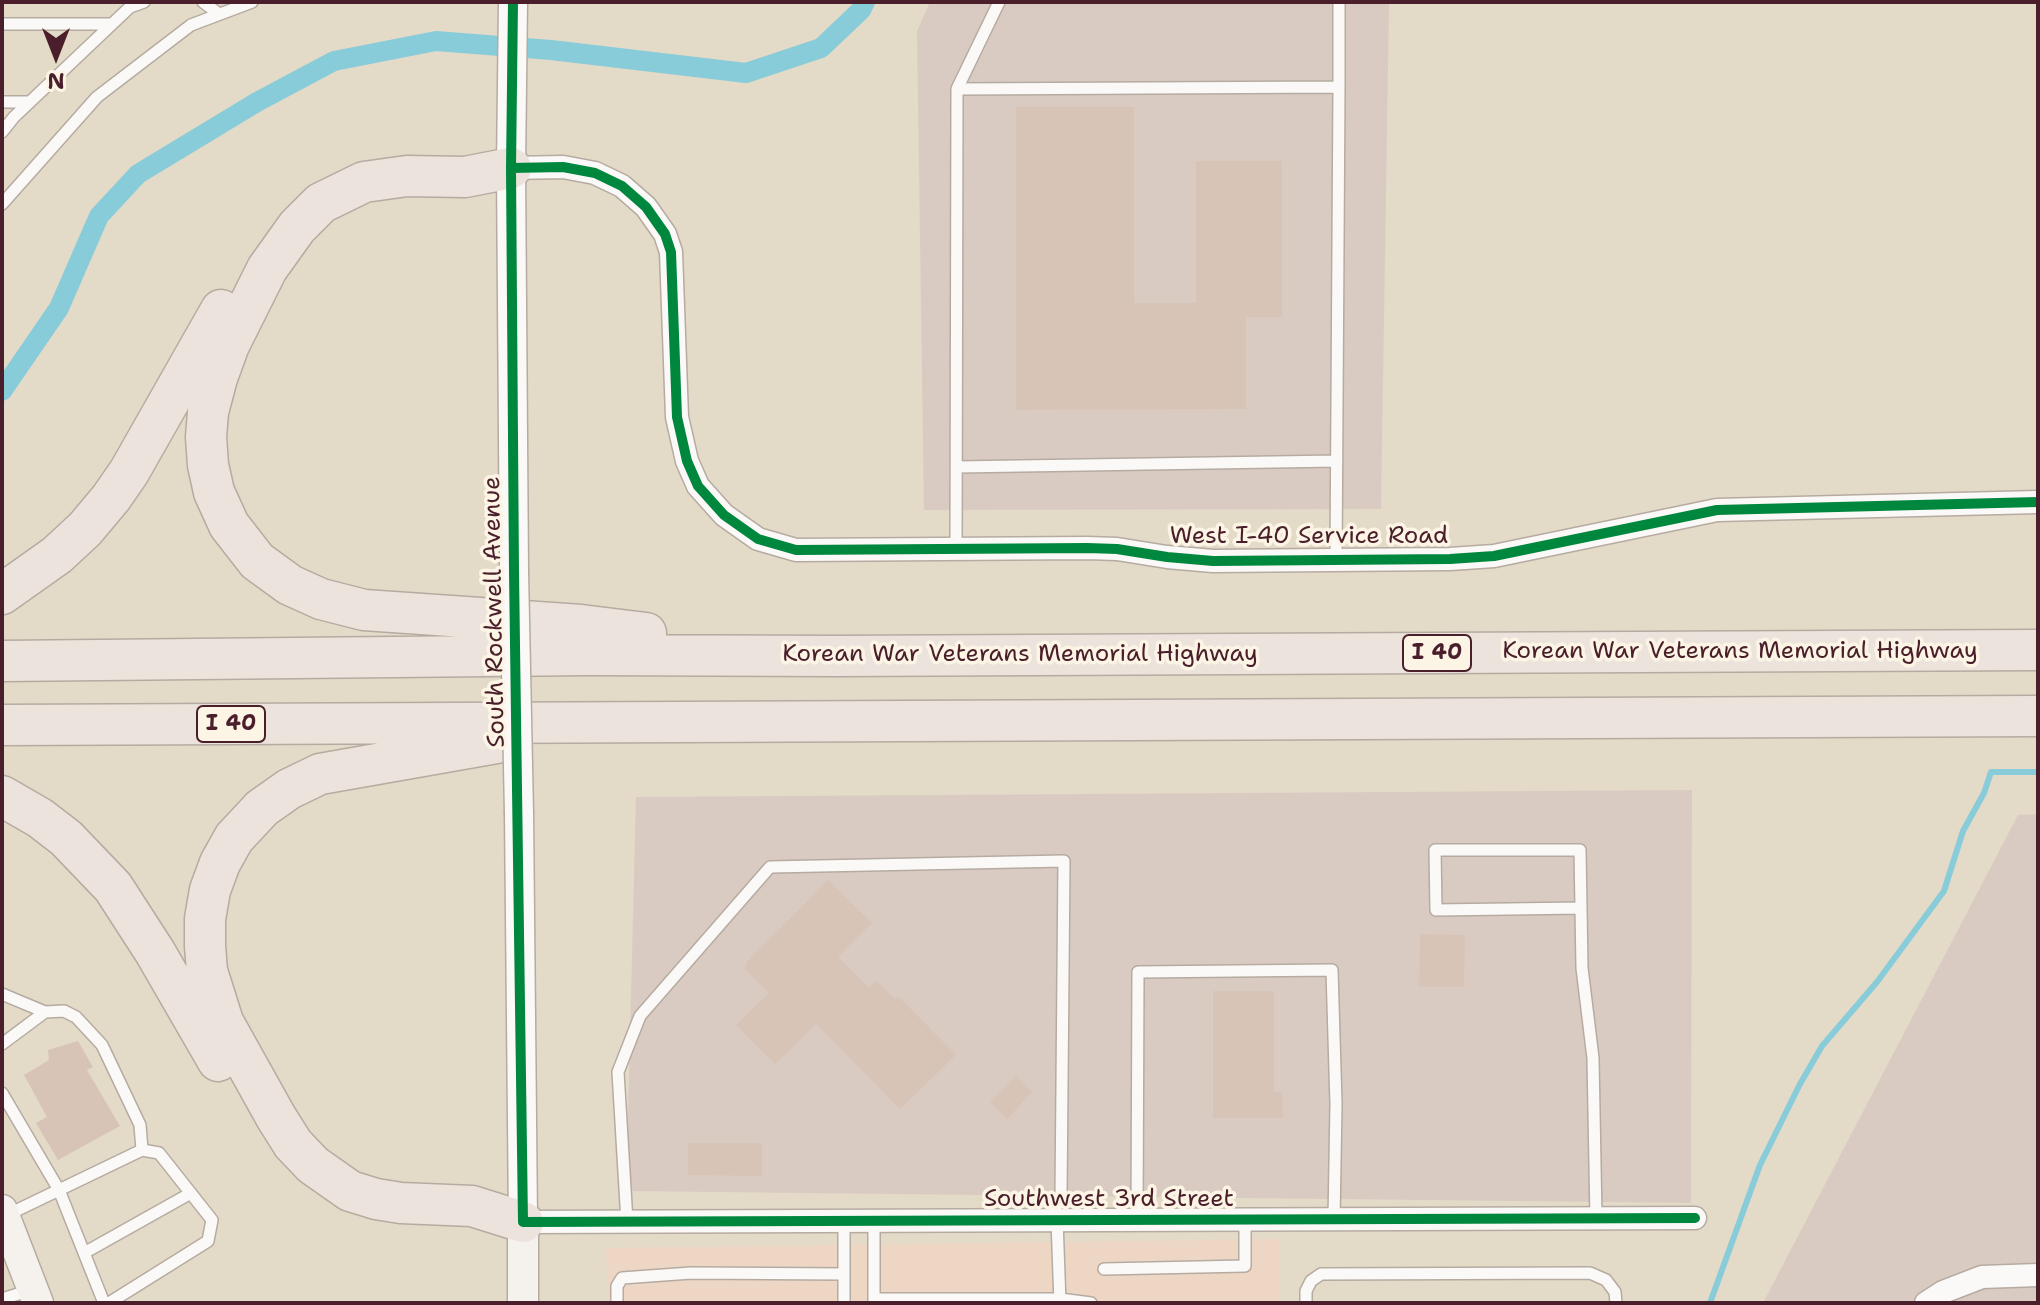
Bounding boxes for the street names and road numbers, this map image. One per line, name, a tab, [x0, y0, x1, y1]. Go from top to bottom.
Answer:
street label: South Rockwell Avenue	[478, 476, 512, 748]
street label: West I-40 Service Road	[1170, 523, 1448, 551]
road number: I 40	[1403, 635, 1471, 671]
street label: Korean War Veterans Memorial Highway	[1502, 638, 1978, 666]
street label: Korean War Veterans Memorial Highway	[782, 641, 1258, 669]
road number: I 40	[197, 706, 265, 742]
street label: Southwest 3rd Street	[984, 1186, 1234, 1214]

